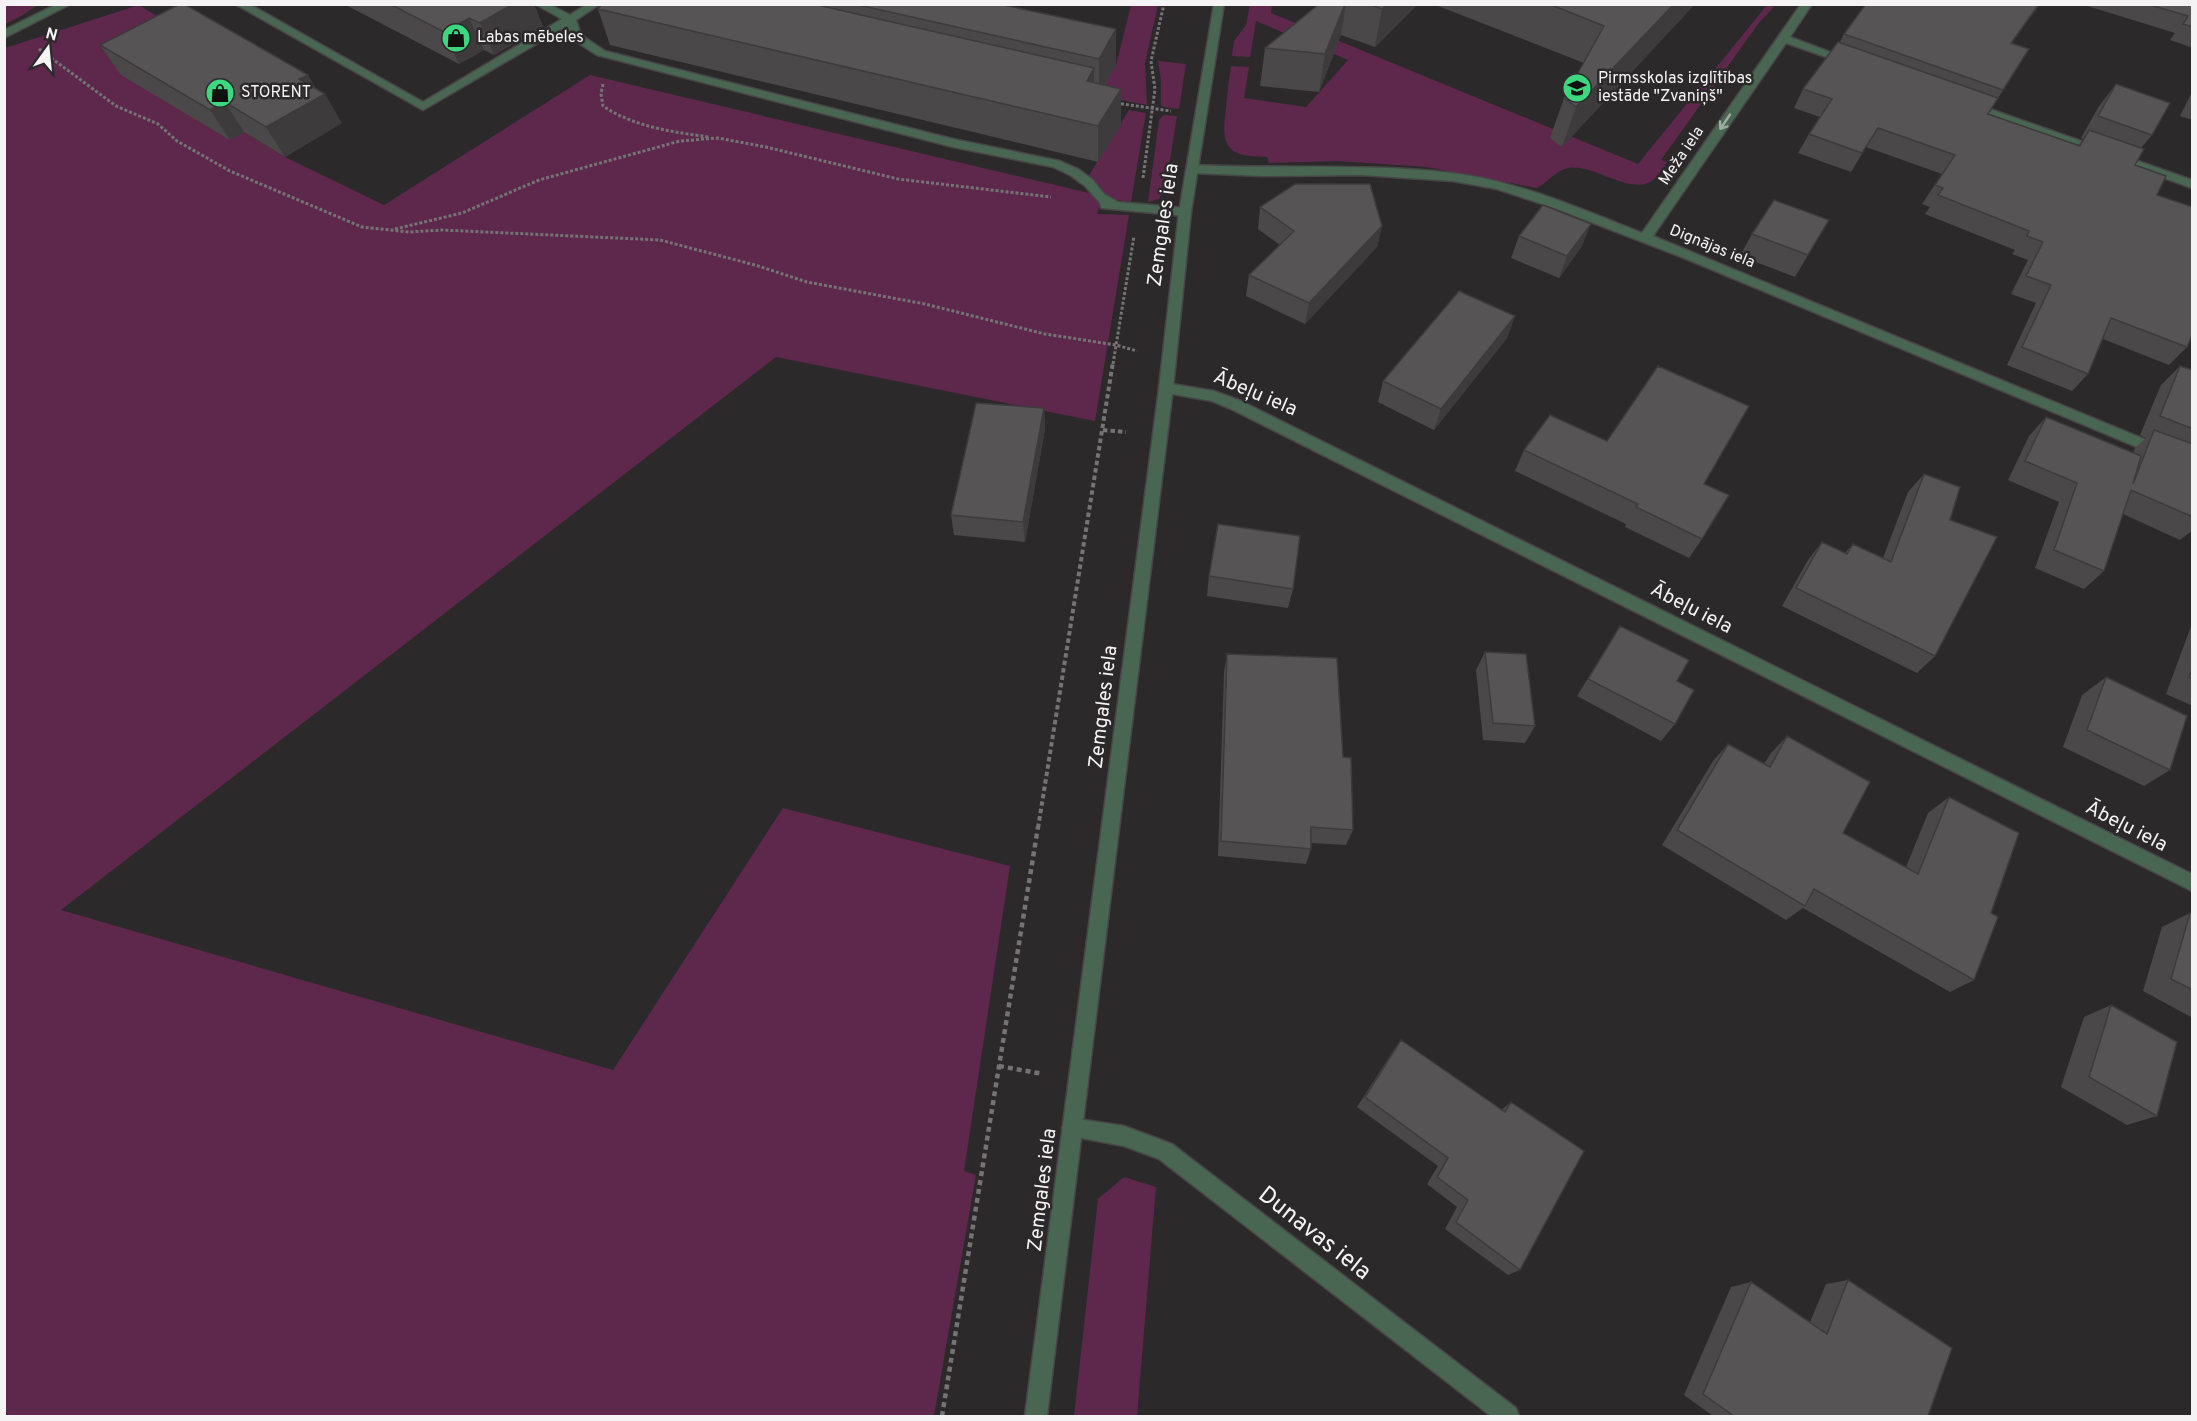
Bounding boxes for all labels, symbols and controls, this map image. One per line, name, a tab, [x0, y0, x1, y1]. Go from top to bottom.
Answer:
north arrow	[18, 18, 78, 78]
shop icon: Labas mēbeles	[440, 22, 472, 54]
text: N	[43, 24, 60, 47]
place label: Labas mēbeles	[477, 28, 584, 48]
place label: Pirmsskolas izglītības iestāde "Zvaniņš"	[1598, 69, 1752, 107]
school or university icon: Pirmsskolas izglītības iestāde "Zvaniņš"	[1561, 72, 1593, 104]
shop icon: STORENT	[204, 77, 236, 109]
place label: STORENT	[241, 83, 311, 103]
one-way arrow	[1719, 113, 1732, 130]
street label: Meža iela	[1655, 123, 1709, 189]
street label: Zemgales iela	[1142, 162, 1186, 288]
street label: Dignājas iela	[1666, 221, 1758, 273]
street label: Ābeļu iela	[1209, 365, 1301, 423]
street label: Ābeļu iela	[1646, 577, 1736, 641]
street label: Zemgales iela	[1084, 644, 1124, 770]
street label: Ābeļu iela	[2081, 795, 2171, 859]
street label: Zemgales iela	[1023, 1127, 1063, 1253]
street label: Dunavas iela	[1251, 1180, 1377, 1288]

